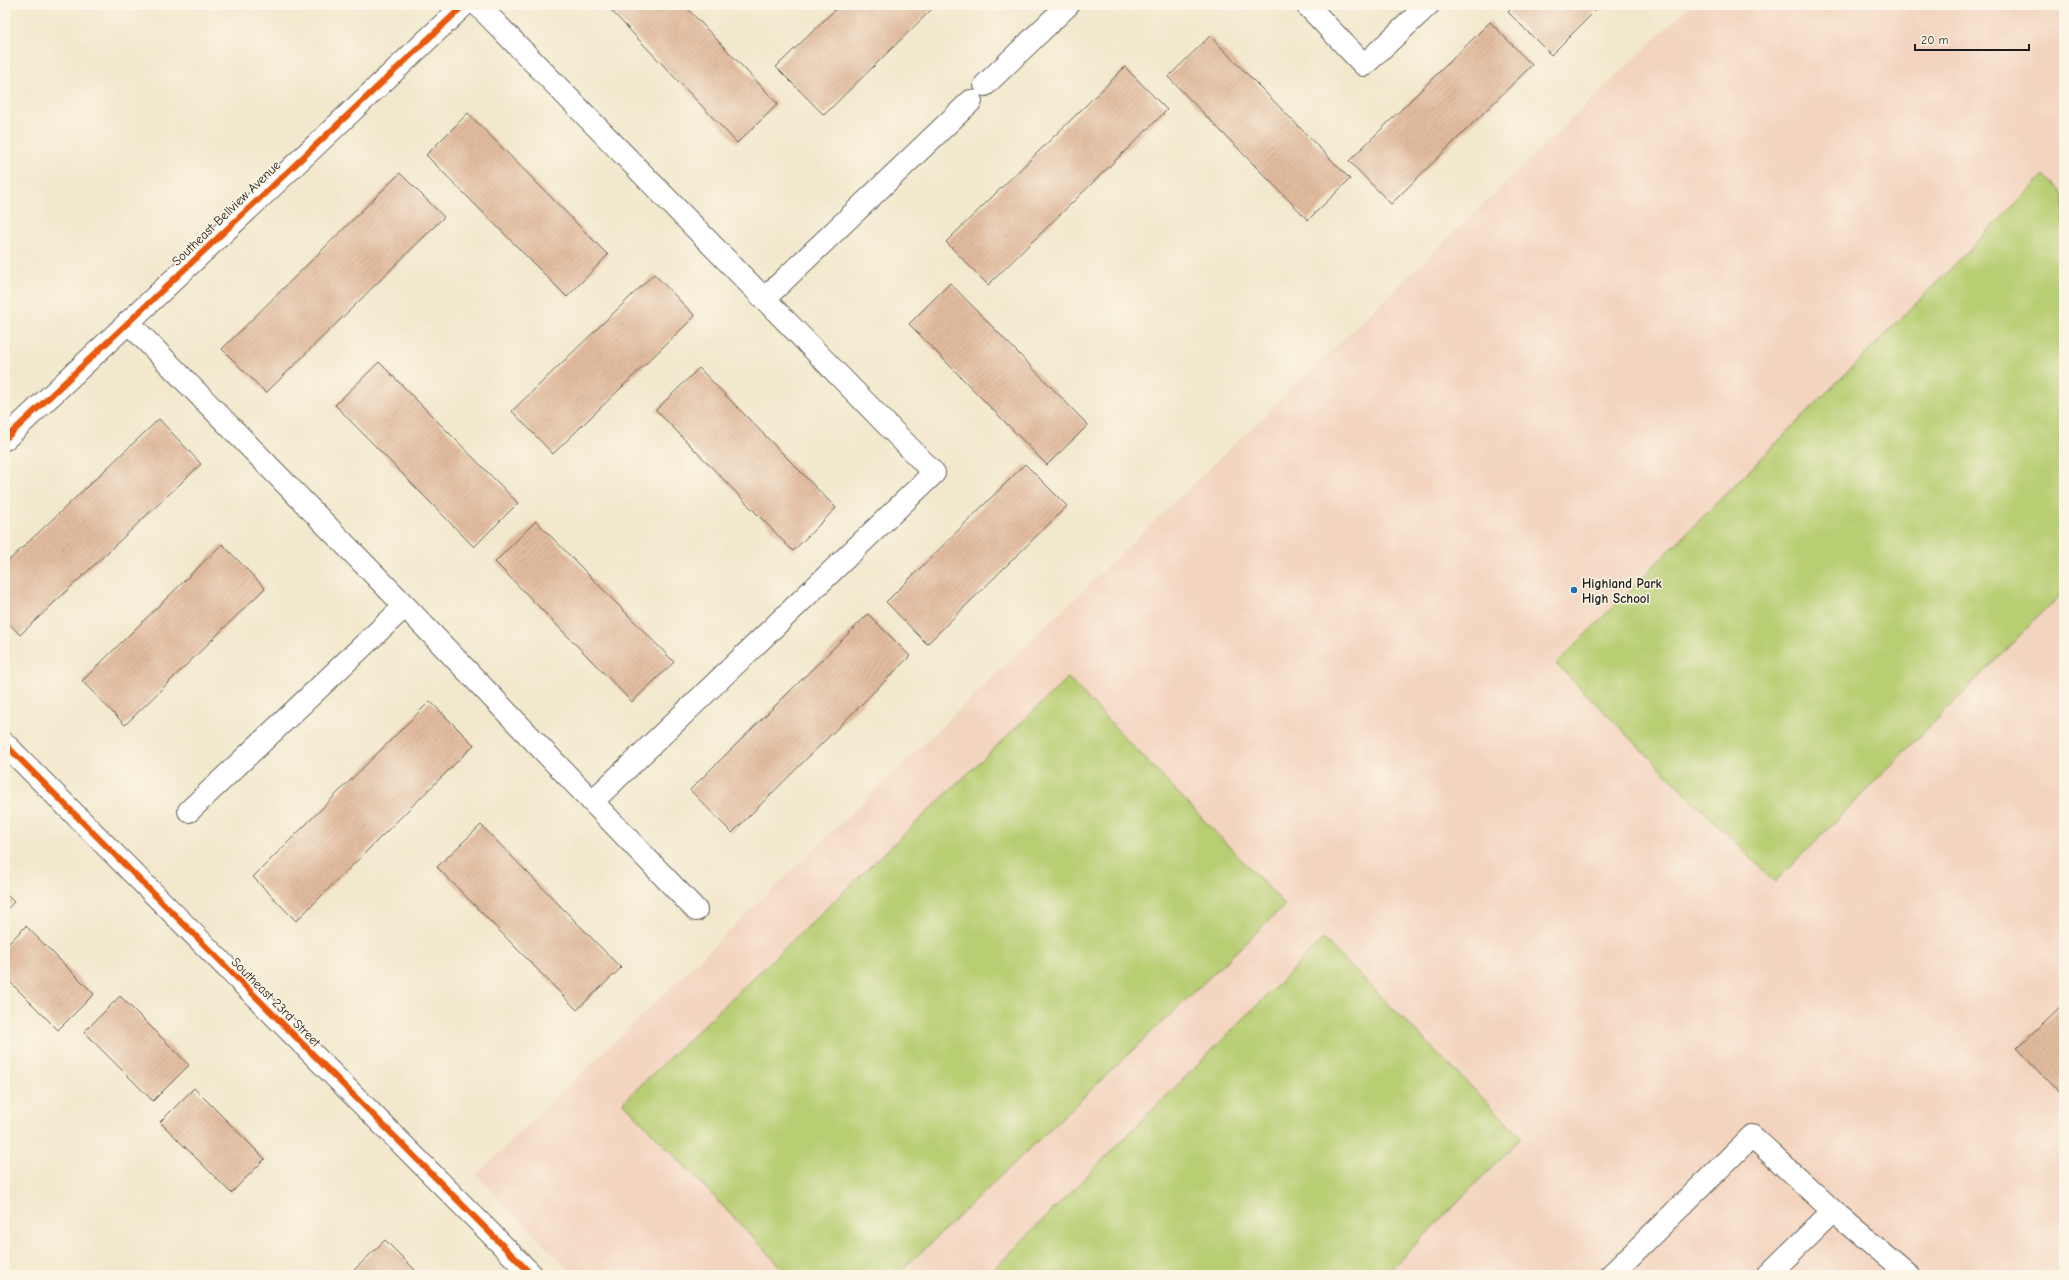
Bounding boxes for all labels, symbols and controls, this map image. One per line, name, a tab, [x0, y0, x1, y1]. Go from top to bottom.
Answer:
scale bar	[1915, 26, 2029, 52]
text: 20 m	[1921, 33, 1949, 47]
street label: Southeast Bellview Avenue	[169, 157, 284, 269]
place label: Highland Park High School	[1582, 576, 1663, 606]
marker: Highland Park High School	[1569, 585, 1579, 595]
street label: Southeast 23rd Street	[228, 954, 325, 1051]

